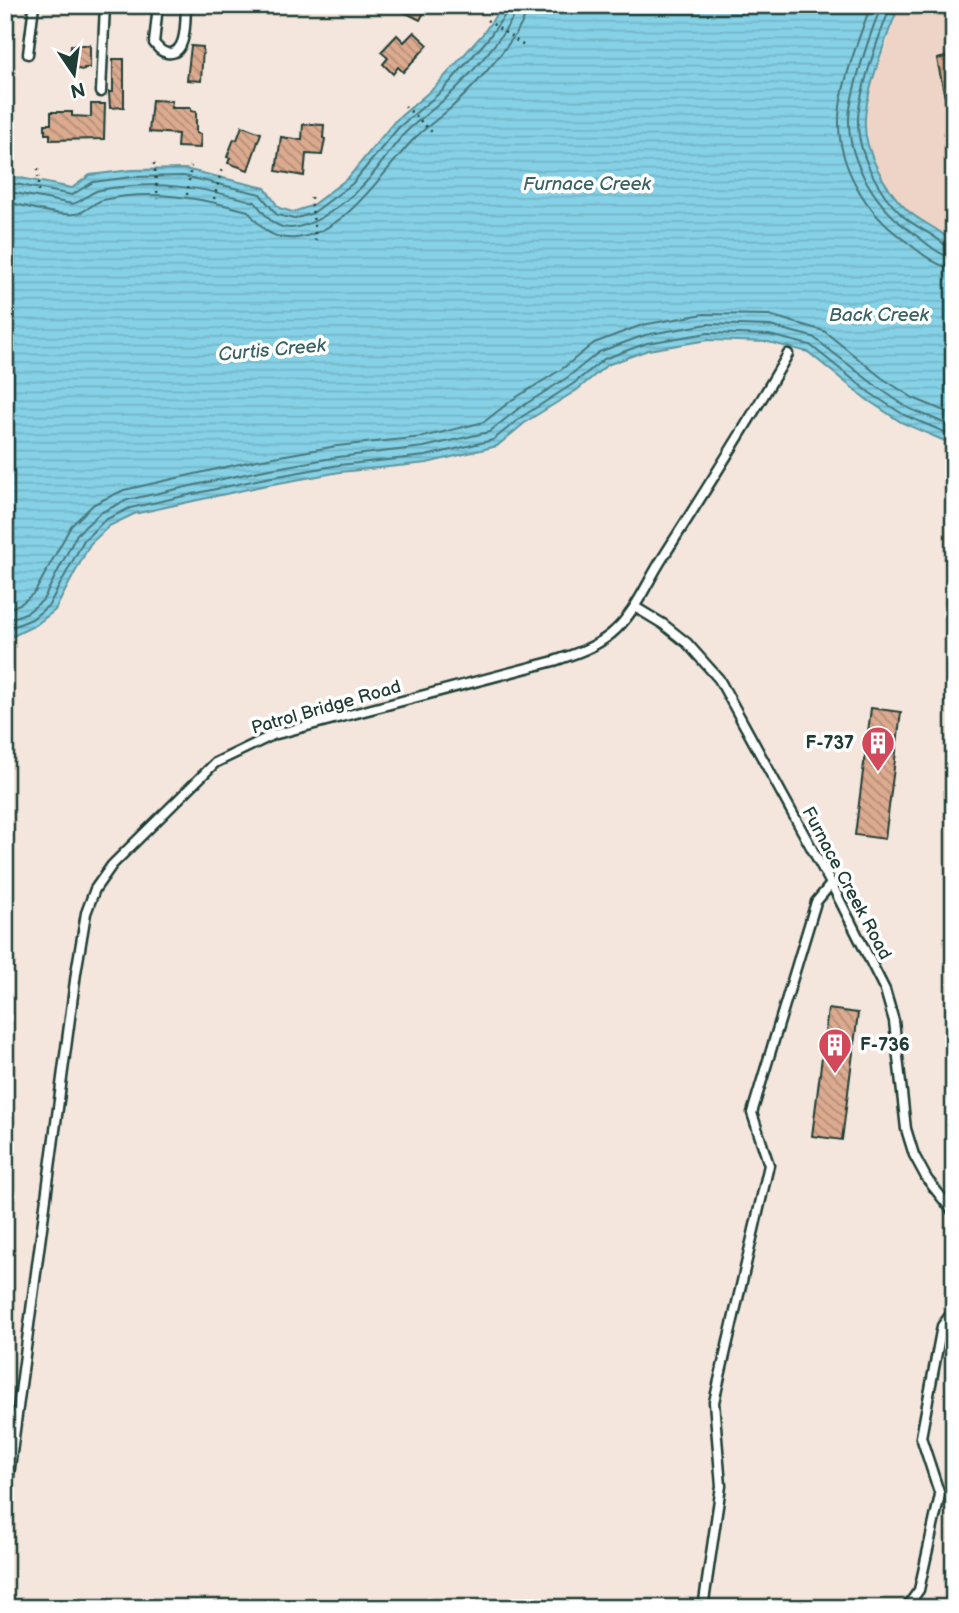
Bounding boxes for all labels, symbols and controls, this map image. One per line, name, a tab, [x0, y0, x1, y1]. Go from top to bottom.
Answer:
north arrow	[38, 38, 108, 108]
text: N	[68, 76, 87, 102]
water label: Furnace Creek	[523, 173, 652, 196]
water label: Back Creek	[829, 304, 930, 327]
water label: Curtis Creek	[217, 334, 328, 367]
street label: Patrol Bridge Road	[249, 676, 403, 739]
building icon: F-737	[859, 724, 897, 773]
place label: F-737	[805, 733, 854, 754]
street label: Furnace Creek Road	[797, 803, 896, 963]
building icon: F-736	[816, 1026, 854, 1075]
place label: F-736	[860, 1035, 910, 1056]

